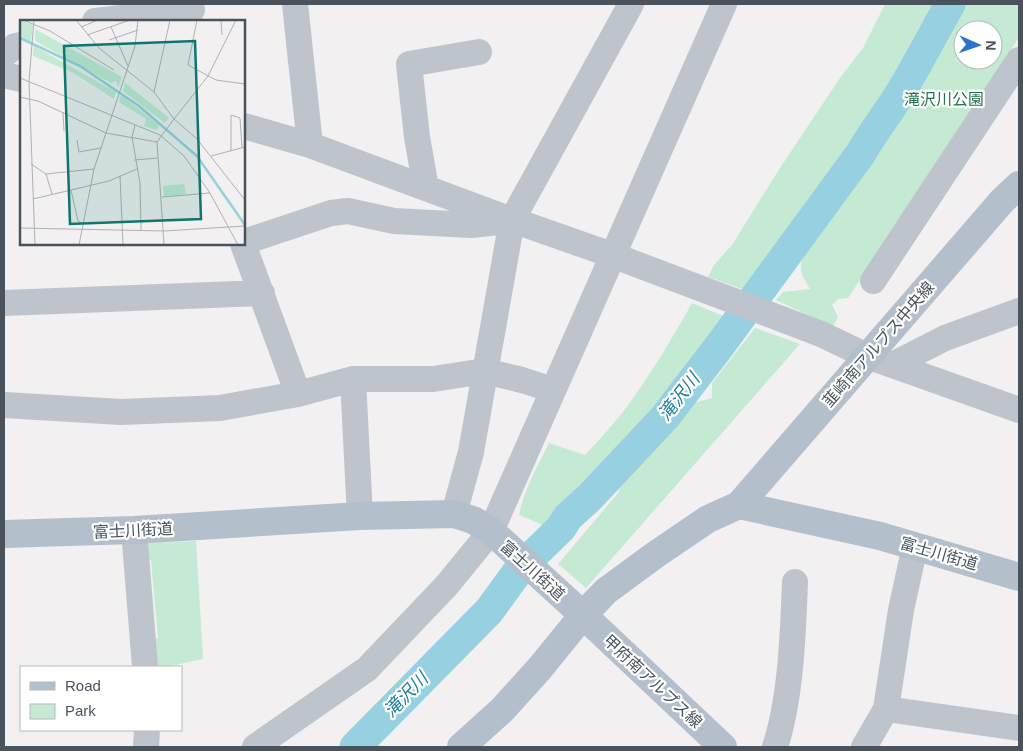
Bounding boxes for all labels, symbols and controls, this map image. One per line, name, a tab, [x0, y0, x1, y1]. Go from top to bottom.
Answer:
inset map	[20, 20, 245, 245]
north arrow	[953, 20, 1003, 70]
text: N	[983, 40, 999, 51]
park label: 滝沢川公園	[904, 91, 984, 108]
street label: 韮崎南アルプス中央線	[820, 278, 937, 410]
water label: 滝沢川	[654, 368, 705, 424]
street label: 富士川街道	[93, 520, 173, 541]
street label: 富士川街道	[898, 534, 980, 573]
street label: 富士川街道	[497, 537, 568, 603]
street label: 甲府南アルプス線	[600, 632, 705, 731]
legend	[20, 666, 182, 731]
water label: 滝沢川	[380, 667, 433, 721]
text: Road	[65, 677, 101, 694]
text: Park	[65, 702, 96, 719]

